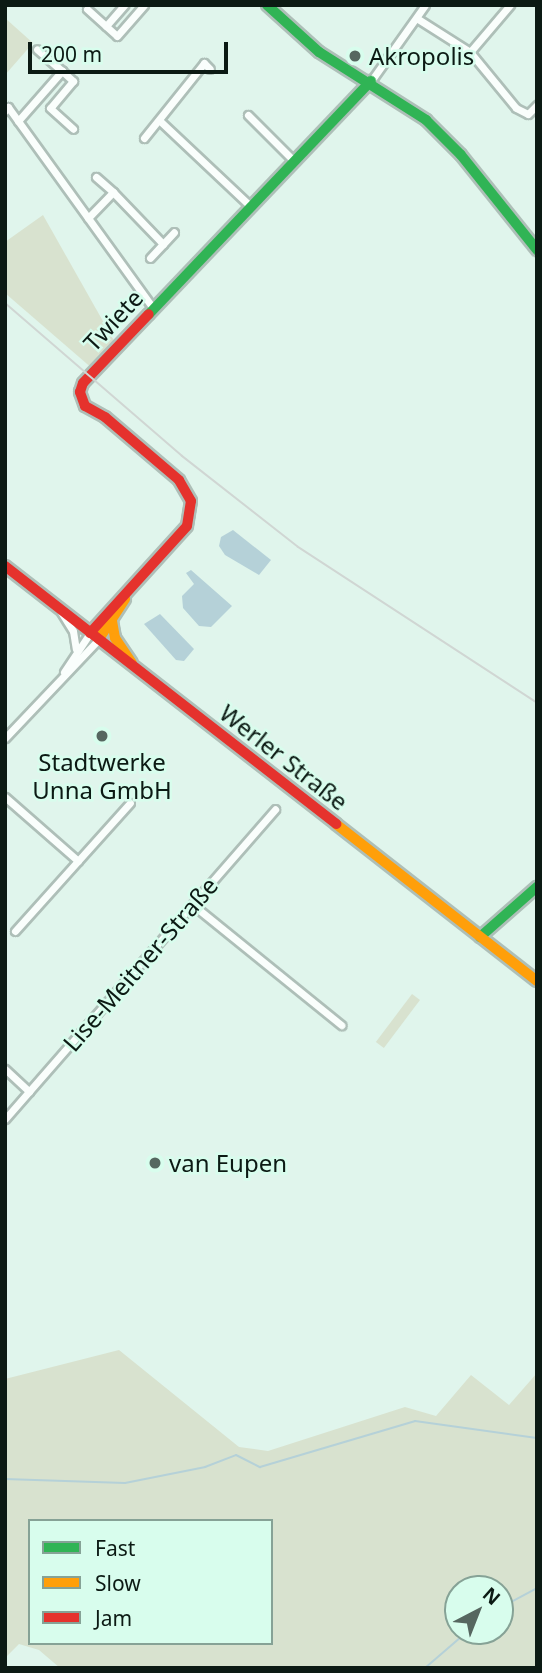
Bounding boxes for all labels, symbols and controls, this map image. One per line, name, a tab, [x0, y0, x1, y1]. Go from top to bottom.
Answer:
scale bar	[32, 28, 231, 72]
text: 200 m	[41, 40, 102, 68]
place label: Akropolis	[369, 42, 474, 70]
marker: Akropolis	[347, 48, 363, 64]
street label: Twiete	[77, 283, 149, 357]
street label: Werler Straße	[214, 698, 354, 816]
marker: Stadtwerke Unna GmbH	[94, 728, 110, 744]
place label: Stadtwerke Unna GmbH	[32, 748, 172, 804]
street label: Lise-Meitner-Straße	[57, 871, 223, 1057]
place label: van Eupen	[169, 1149, 287, 1177]
marker: van Eupen	[147, 1155, 163, 1171]
legend	[28, 1519, 273, 1645]
text: Fast	[95, 1534, 135, 1562]
text: Slow	[95, 1569, 141, 1597]
north arrow	[444, 1575, 514, 1645]
text: N	[477, 1581, 506, 1611]
text: Jam	[95, 1604, 132, 1632]

